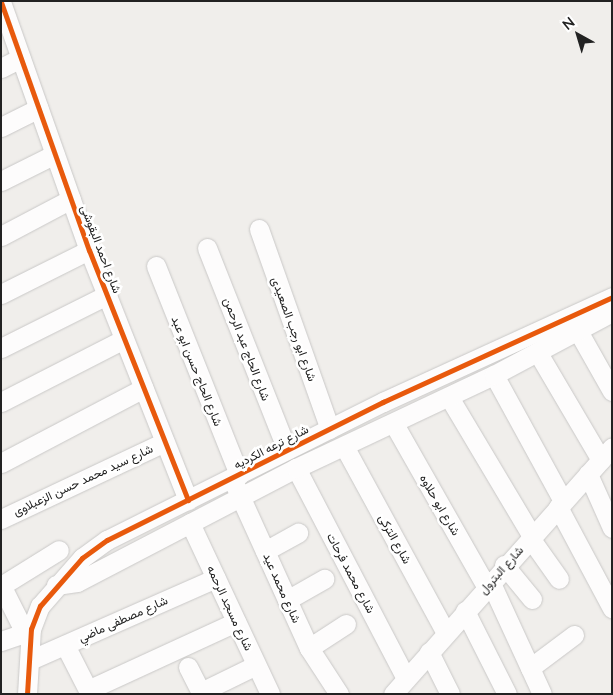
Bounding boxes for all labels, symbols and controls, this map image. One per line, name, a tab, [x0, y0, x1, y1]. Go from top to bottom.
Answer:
north arrow	[553, 10, 603, 60]
text: N	[559, 13, 578, 33]
street label: شارع احمد البقوشى	[78, 203, 124, 295]
street label: شارع ابو رجب الصعيدى	[268, 275, 320, 383]
street label: شارع الحاج عبد الرحمن	[221, 295, 273, 403]
street label: شارع الحاج حسن ابو عبد	[168, 314, 226, 428]
street label: شارع ترعه الكرديه	[231, 422, 311, 472]
street label: شارع سيد محمد حسن الزعبلاوى	[11, 441, 155, 519]
street label: شارع ابو حلاوه	[417, 472, 463, 538]
street label: شارع التركى	[376, 512, 414, 566]
street label: شارع محمد فرحات	[324, 530, 378, 616]
street label: شارع البترول	[476, 543, 526, 597]
street label: شارع محمد عيد	[260, 551, 304, 625]
street label: شارع مسجد الرحمه	[204, 563, 256, 653]
street label: شارع مصطفى ماضي	[76, 593, 170, 645]

